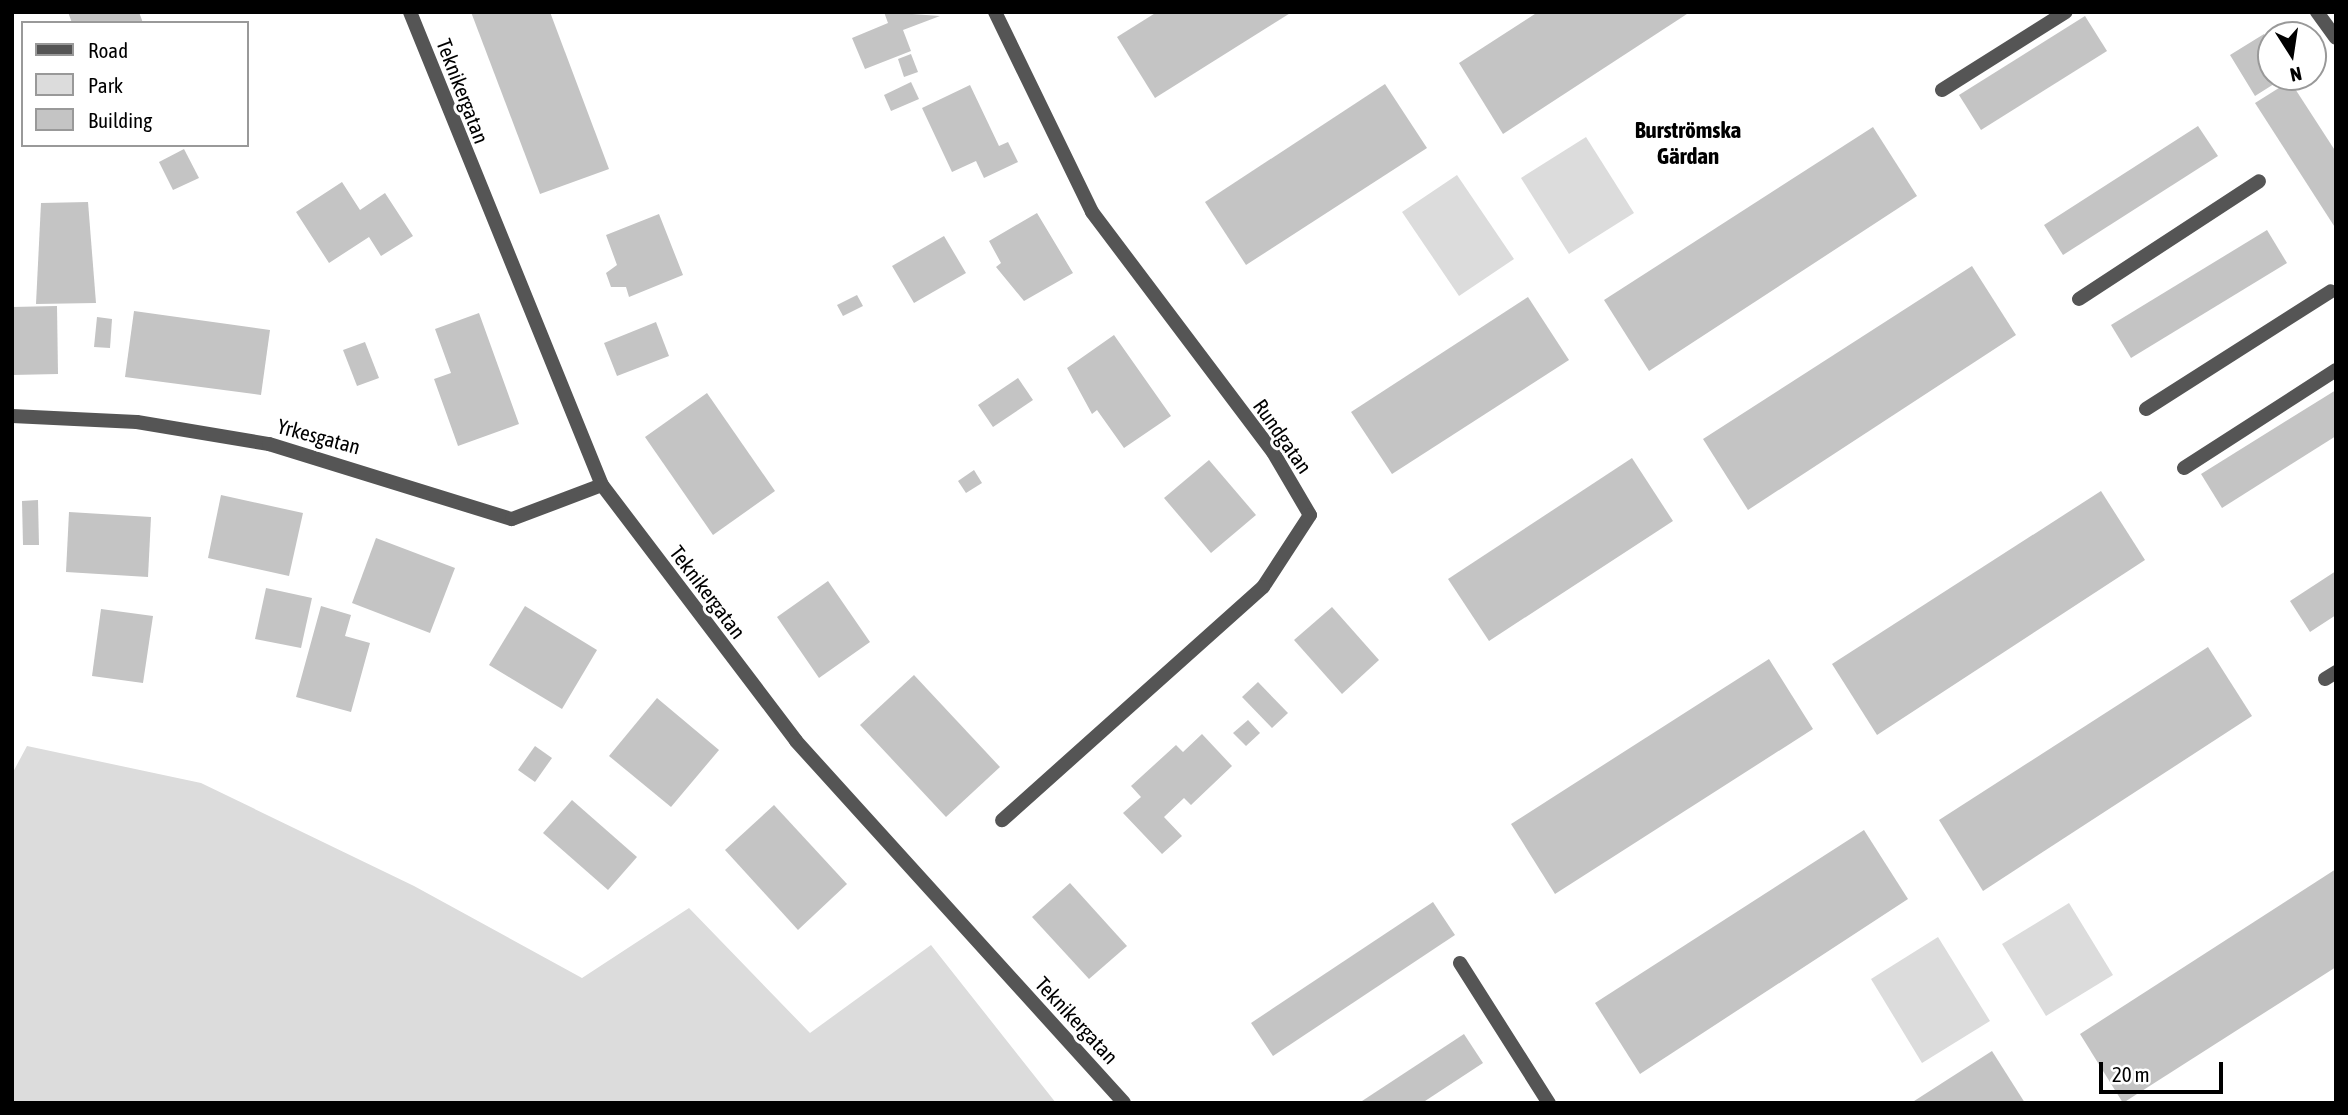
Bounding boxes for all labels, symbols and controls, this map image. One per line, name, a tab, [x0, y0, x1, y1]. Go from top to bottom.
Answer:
legend	[21, 21, 248, 147]
north arrow	[2257, 21, 2327, 91]
street label: Teknikergatan	[432, 35, 494, 147]
text: Road	[88, 38, 128, 62]
text: N	[2288, 63, 2304, 87]
text: Park	[88, 73, 123, 97]
text: Building	[88, 108, 152, 132]
district label: Burströmska Gärdan	[1635, 116, 1741, 170]
street label: Rundgatan	[1248, 394, 1318, 478]
street label: Yrkesgatan	[275, 413, 363, 459]
street label: Teknikergatan	[665, 540, 751, 644]
street label: Teknikergatan	[1030, 971, 1124, 1069]
scale bar	[2103, 1048, 2227, 1092]
text: 20 m	[2112, 1062, 2150, 1086]

